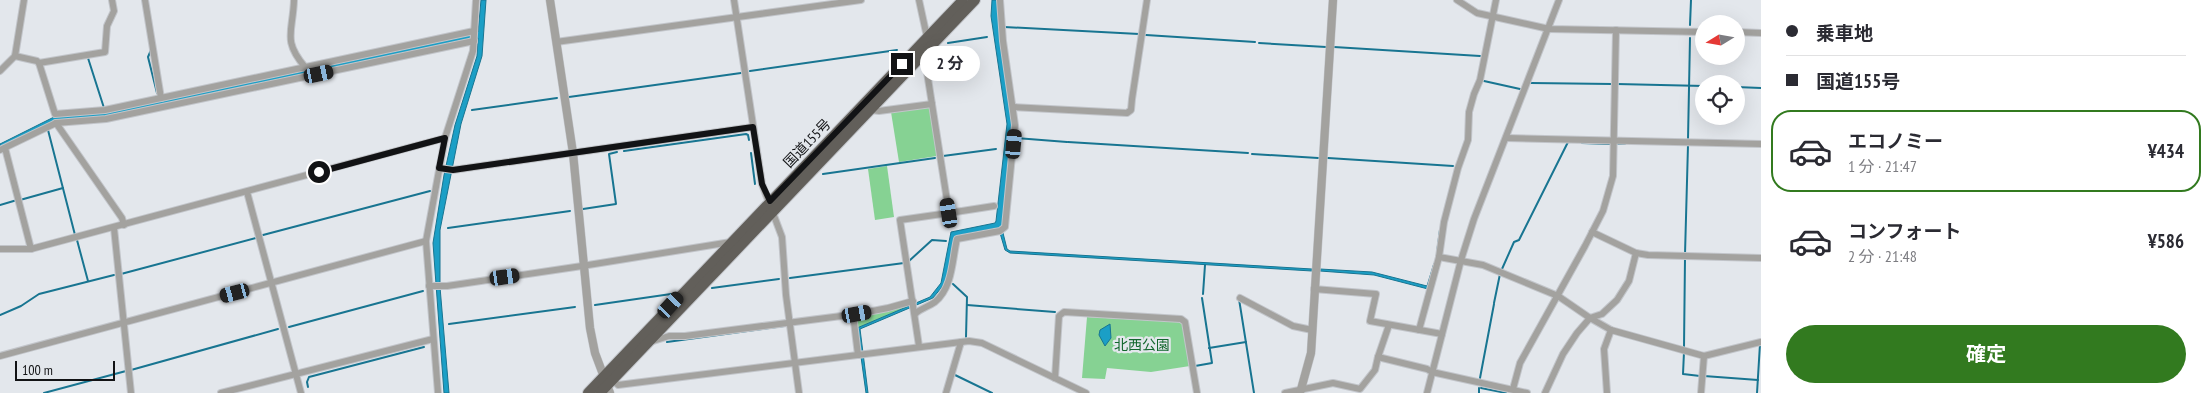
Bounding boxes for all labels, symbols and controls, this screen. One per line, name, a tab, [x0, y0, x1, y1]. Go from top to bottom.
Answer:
north arrow	[1695, 15, 1745, 65]
map controls	[1695, 15, 1745, 125]
text: 乗車地	[1816, 21, 1873, 45]
callout: 2 分	[920, 46, 980, 82]
route end	[891, 53, 913, 75]
text: 2 分	[937, 53, 963, 73]
car	[302, 64, 335, 84]
text: 国道155号	[1816, 69, 1900, 93]
button: locate	[1695, 75, 1745, 125]
street label: 国道155号	[779, 115, 835, 171]
car	[1005, 128, 1022, 160]
icon: car	[1788, 129, 1833, 174]
text: エコノミー	[1848, 129, 1943, 153]
text: ¥434	[2148, 139, 2184, 163]
text: 1 分 · 21:47	[1848, 156, 1917, 176]
route start	[308, 161, 330, 183]
car	[939, 197, 958, 229]
icon: car	[1788, 219, 1833, 264]
text: コンフォート	[1848, 219, 1961, 243]
text: ¥586	[2148, 229, 2184, 253]
text: 2 分 · 21:48	[1848, 246, 1917, 266]
car	[489, 267, 520, 287]
car	[218, 282, 251, 304]
car	[655, 289, 686, 321]
car	[840, 304, 873, 324]
button: 確定	[1786, 325, 2186, 383]
park label: 北西公園	[1114, 336, 1170, 354]
scale bar	[15, 358, 115, 381]
text: 100 m	[22, 361, 53, 379]

